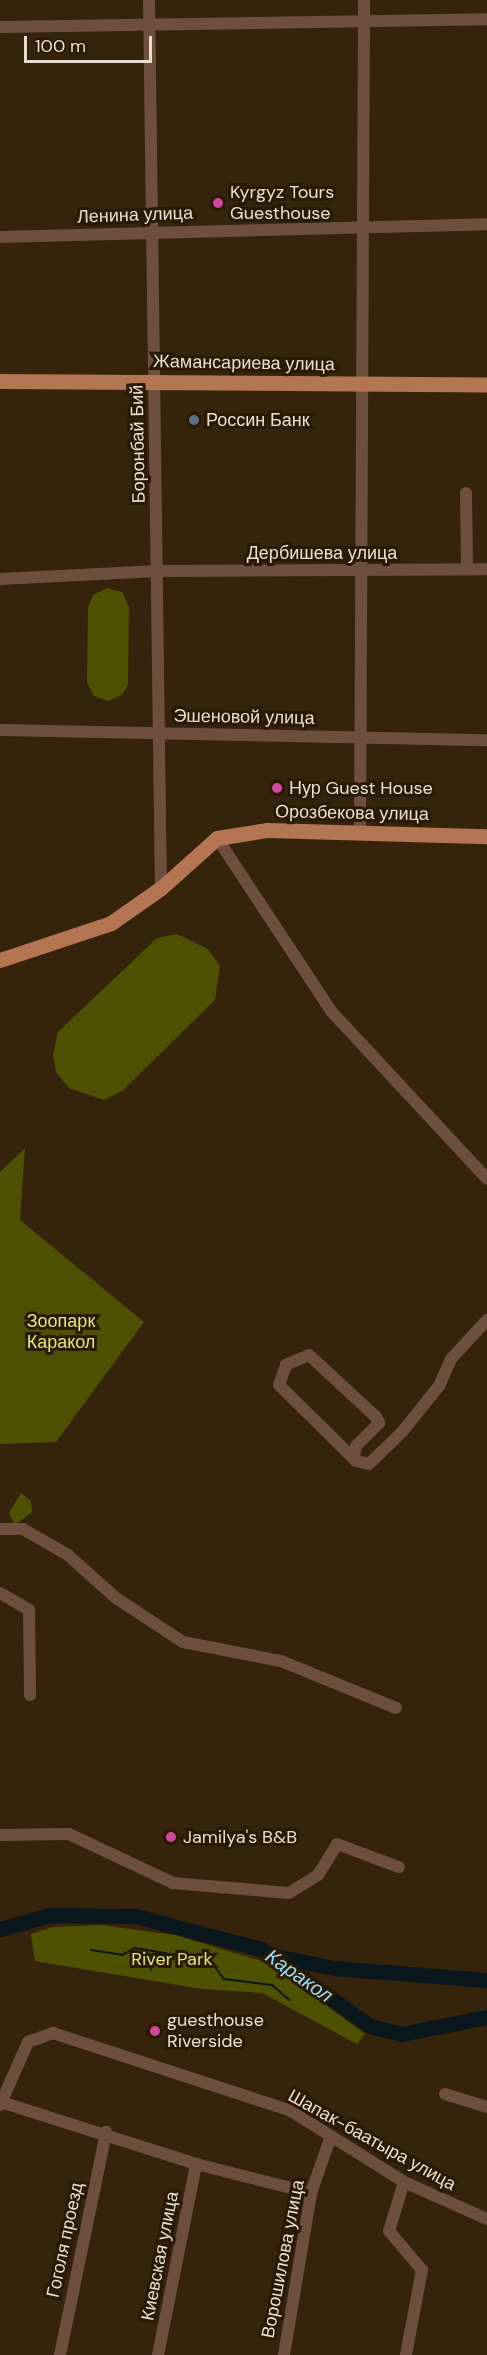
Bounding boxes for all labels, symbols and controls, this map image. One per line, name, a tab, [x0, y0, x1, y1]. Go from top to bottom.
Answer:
scale bar	[27, 24, 154, 62]
text: 100 m	[35, 34, 86, 58]
place label: Kyrgyz Tours Guesthouse	[230, 182, 334, 224]
marker: Kyrgyz Tours Guesthouse	[211, 196, 225, 210]
street label: Ленина улица	[77, 202, 193, 228]
street label: Жамансариева улица	[153, 351, 335, 375]
street label: Боронбай Бий	[126, 385, 150, 503]
place label: Россин Банк	[206, 409, 310, 431]
marker: Россин Банк	[187, 413, 201, 427]
street label: Дербишева улица	[247, 542, 397, 564]
street label: Эшеновой улица	[173, 705, 315, 729]
place label: Нур Guest House	[289, 777, 433, 799]
marker: Нур Guest House	[270, 781, 284, 795]
street label: Орозбекова улица	[275, 801, 429, 825]
park label: Зоопарк Каракол	[27, 1311, 95, 1354]
place label: Jamilya's B&B	[183, 1826, 297, 1848]
marker: Jamilya's B&B	[164, 1830, 178, 1844]
water label: Каракол	[261, 1944, 337, 2008]
park label: River Park	[131, 1948, 213, 1970]
place label: guesthouse Riverside	[167, 2010, 264, 2052]
marker: guesthouse Riverside	[148, 2024, 162, 2038]
street label: Шапак-баатыра улица	[284, 2085, 460, 2195]
street label: Ворошилова улица	[257, 2178, 309, 2340]
street label: Гоголя проезд	[42, 2180, 88, 2300]
street label: Киевская улица	[137, 2190, 183, 2322]

